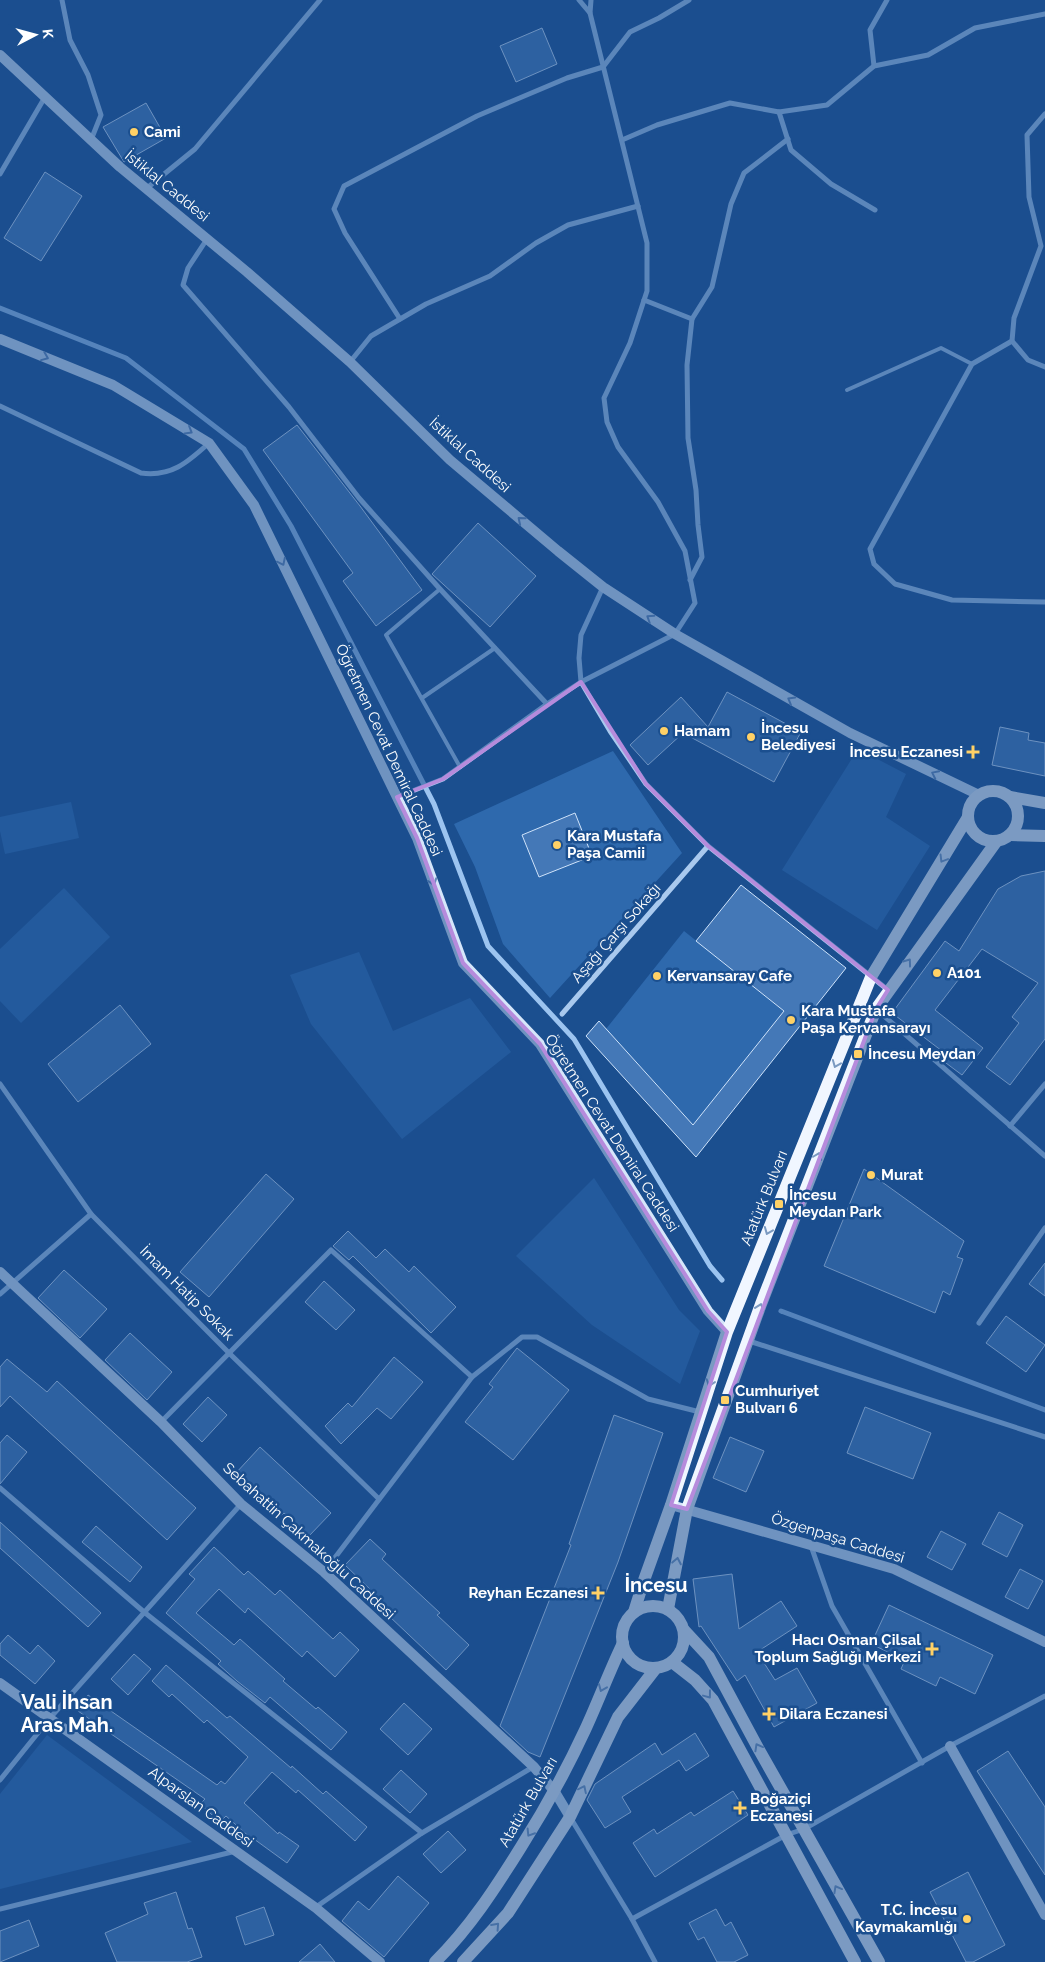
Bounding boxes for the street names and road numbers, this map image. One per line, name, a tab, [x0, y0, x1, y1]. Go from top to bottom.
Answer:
street label: İstiklal Caddesi	[121, 146, 213, 225]
street label: İstiklal Caddesi	[426, 413, 515, 496]
street label: Öğretmen Cevat Demiral Caddesi	[332, 641, 447, 859]
street label: Aşağı Çarşı Sokağı	[568, 879, 664, 987]
street label: Öğretmen Cevat Demiral Caddesi	[541, 1030, 684, 1235]
street label: Atatürk Bulvarı	[737, 1148, 791, 1248]
street label: İmam Hatip Sokak	[136, 1241, 239, 1344]
street label: Sebahattin Çakmakoğlu Caddesi	[219, 1459, 399, 1623]
street label: Özgenpaşa Caddesi	[769, 1508, 907, 1567]
street label: Atatürk Bulvarı	[495, 1754, 561, 1850]
street label: Alparslan Caddesi	[145, 1763, 257, 1851]

